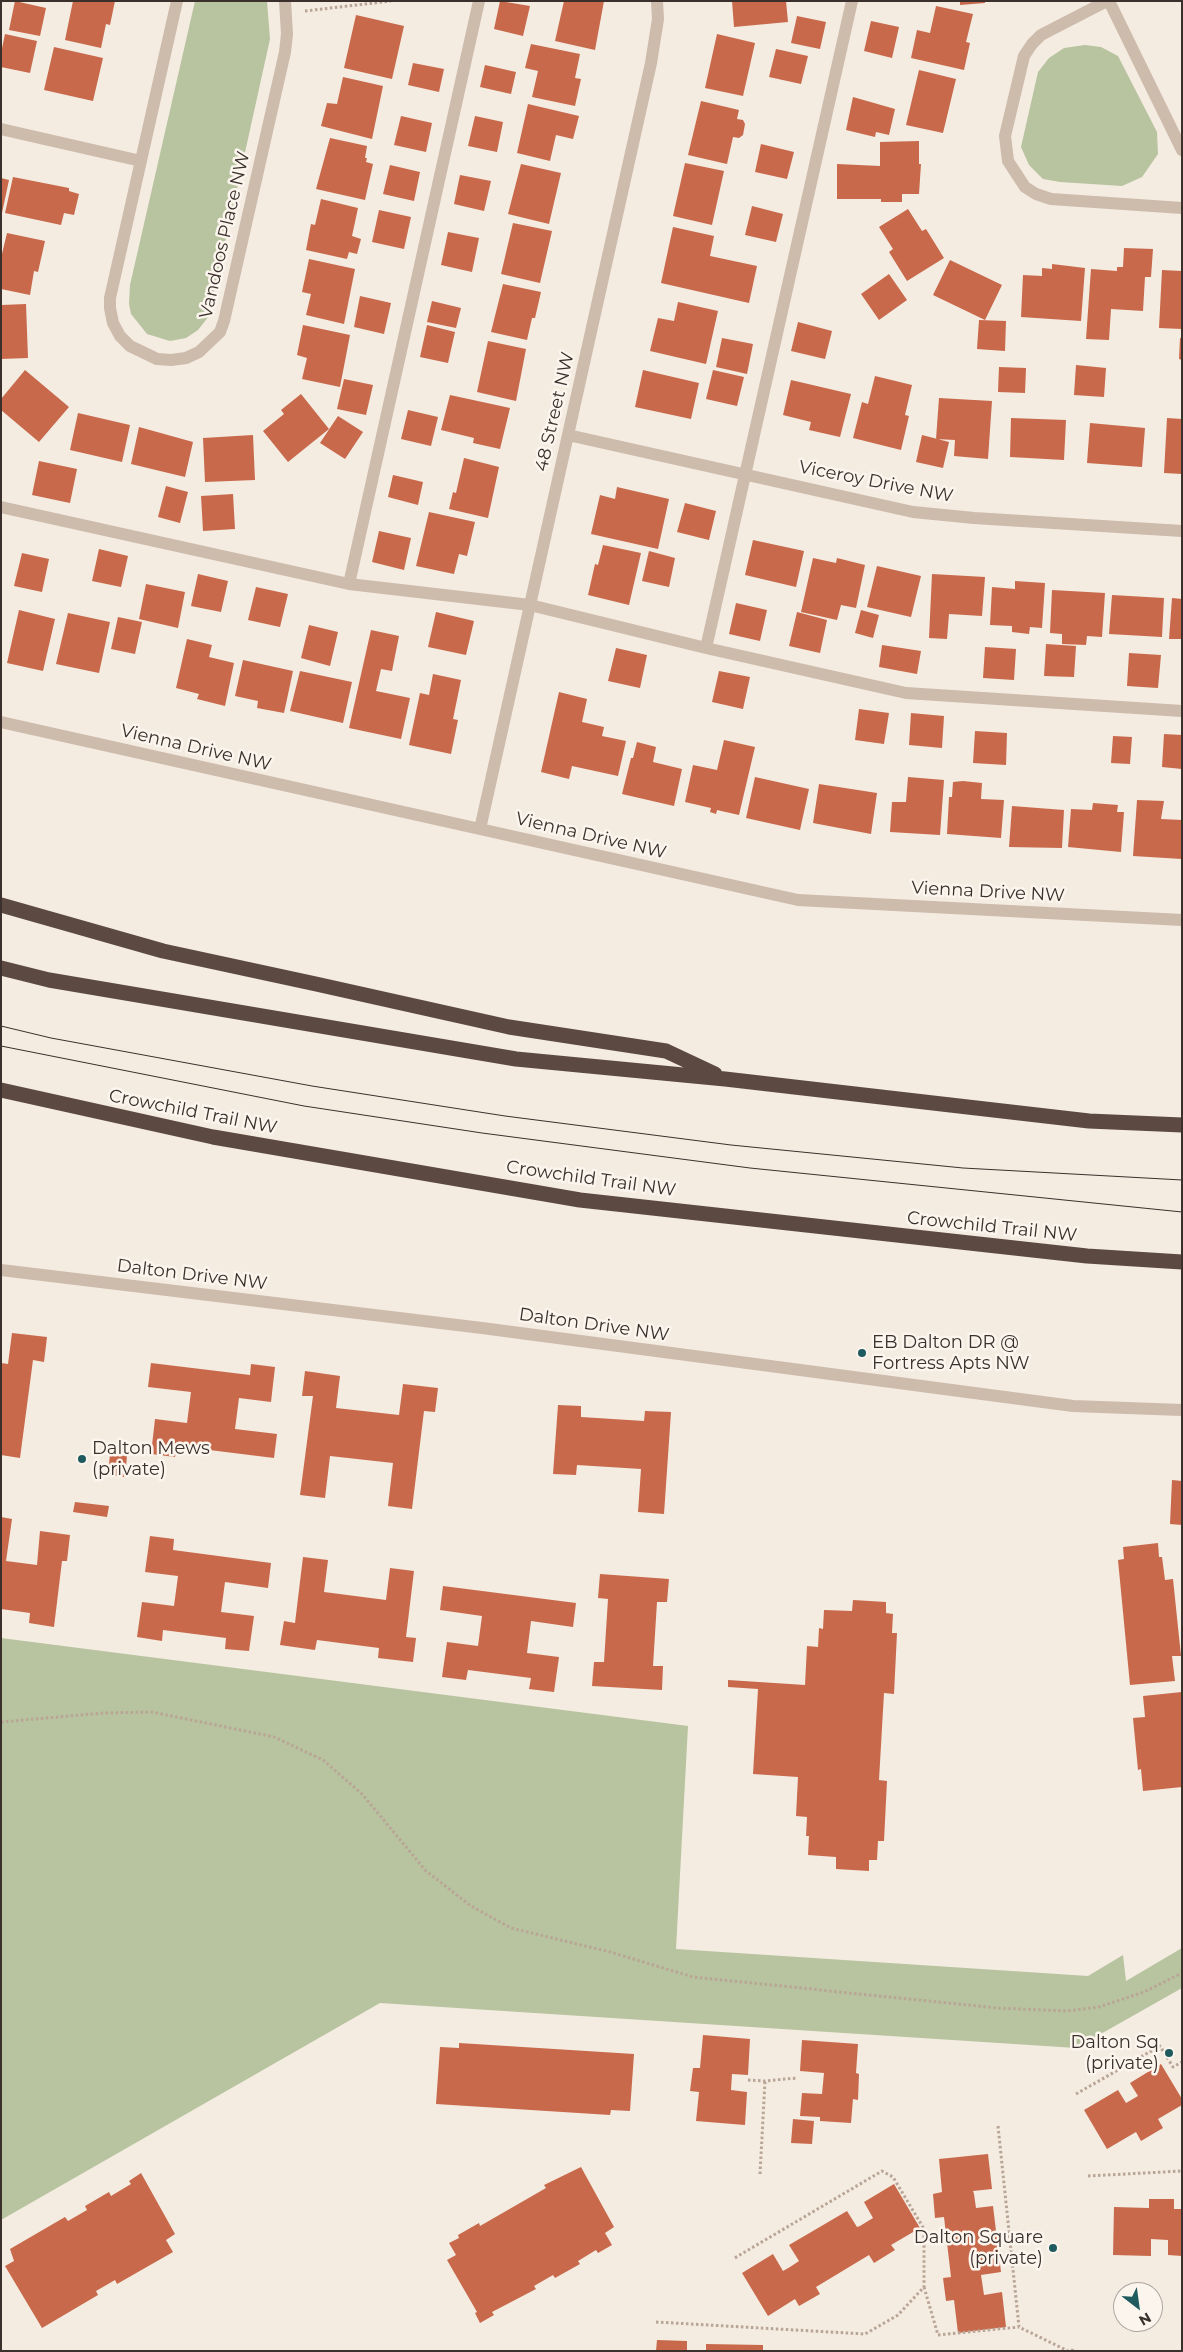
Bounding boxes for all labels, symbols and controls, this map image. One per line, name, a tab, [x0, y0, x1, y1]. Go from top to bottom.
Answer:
street label: Vandoos Place NW	[195, 149, 255, 321]
street label: 48 Street NW	[531, 350, 579, 474]
street label: Viceroy Drive NW	[797, 456, 955, 508]
street label: Vienna Drive NW	[119, 720, 273, 776]
street label: Vienna Drive NW	[514, 808, 668, 864]
street label: Vienna Drive NW	[911, 877, 1065, 907]
street label: Crowchild Trail NW	[107, 1085, 279, 1139]
street label: Crowchild Trail NW	[505, 1156, 677, 1202]
street label: Crowchild Trail NW	[906, 1207, 1078, 1247]
street label: Dalton Drive NW	[115, 1255, 269, 1295]
street label: Dalton Drive NW	[517, 1304, 671, 1346]
place label: EB Dalton DR @ Fortress Apts NW	[872, 1332, 1030, 1375]
marker: EB Dalton DR @ Fortress Apts NW	[856, 1347, 868, 1359]
place label: Dalton Mews (private)	[92, 1438, 210, 1480]
marker: Dalton Mews (private)	[76, 1453, 88, 1465]
place label: Dalton Sq (private)	[1070, 2032, 1159, 2074]
marker: Dalton Sq (private)	[1163, 2047, 1175, 2059]
place label: Dalton Square (private)	[914, 2227, 1043, 2270]
marker: Dalton Square (private)	[1047, 2242, 1059, 2254]
north arrow	[1113, 2282, 1163, 2332]
text: N	[1136, 2309, 1154, 2330]

